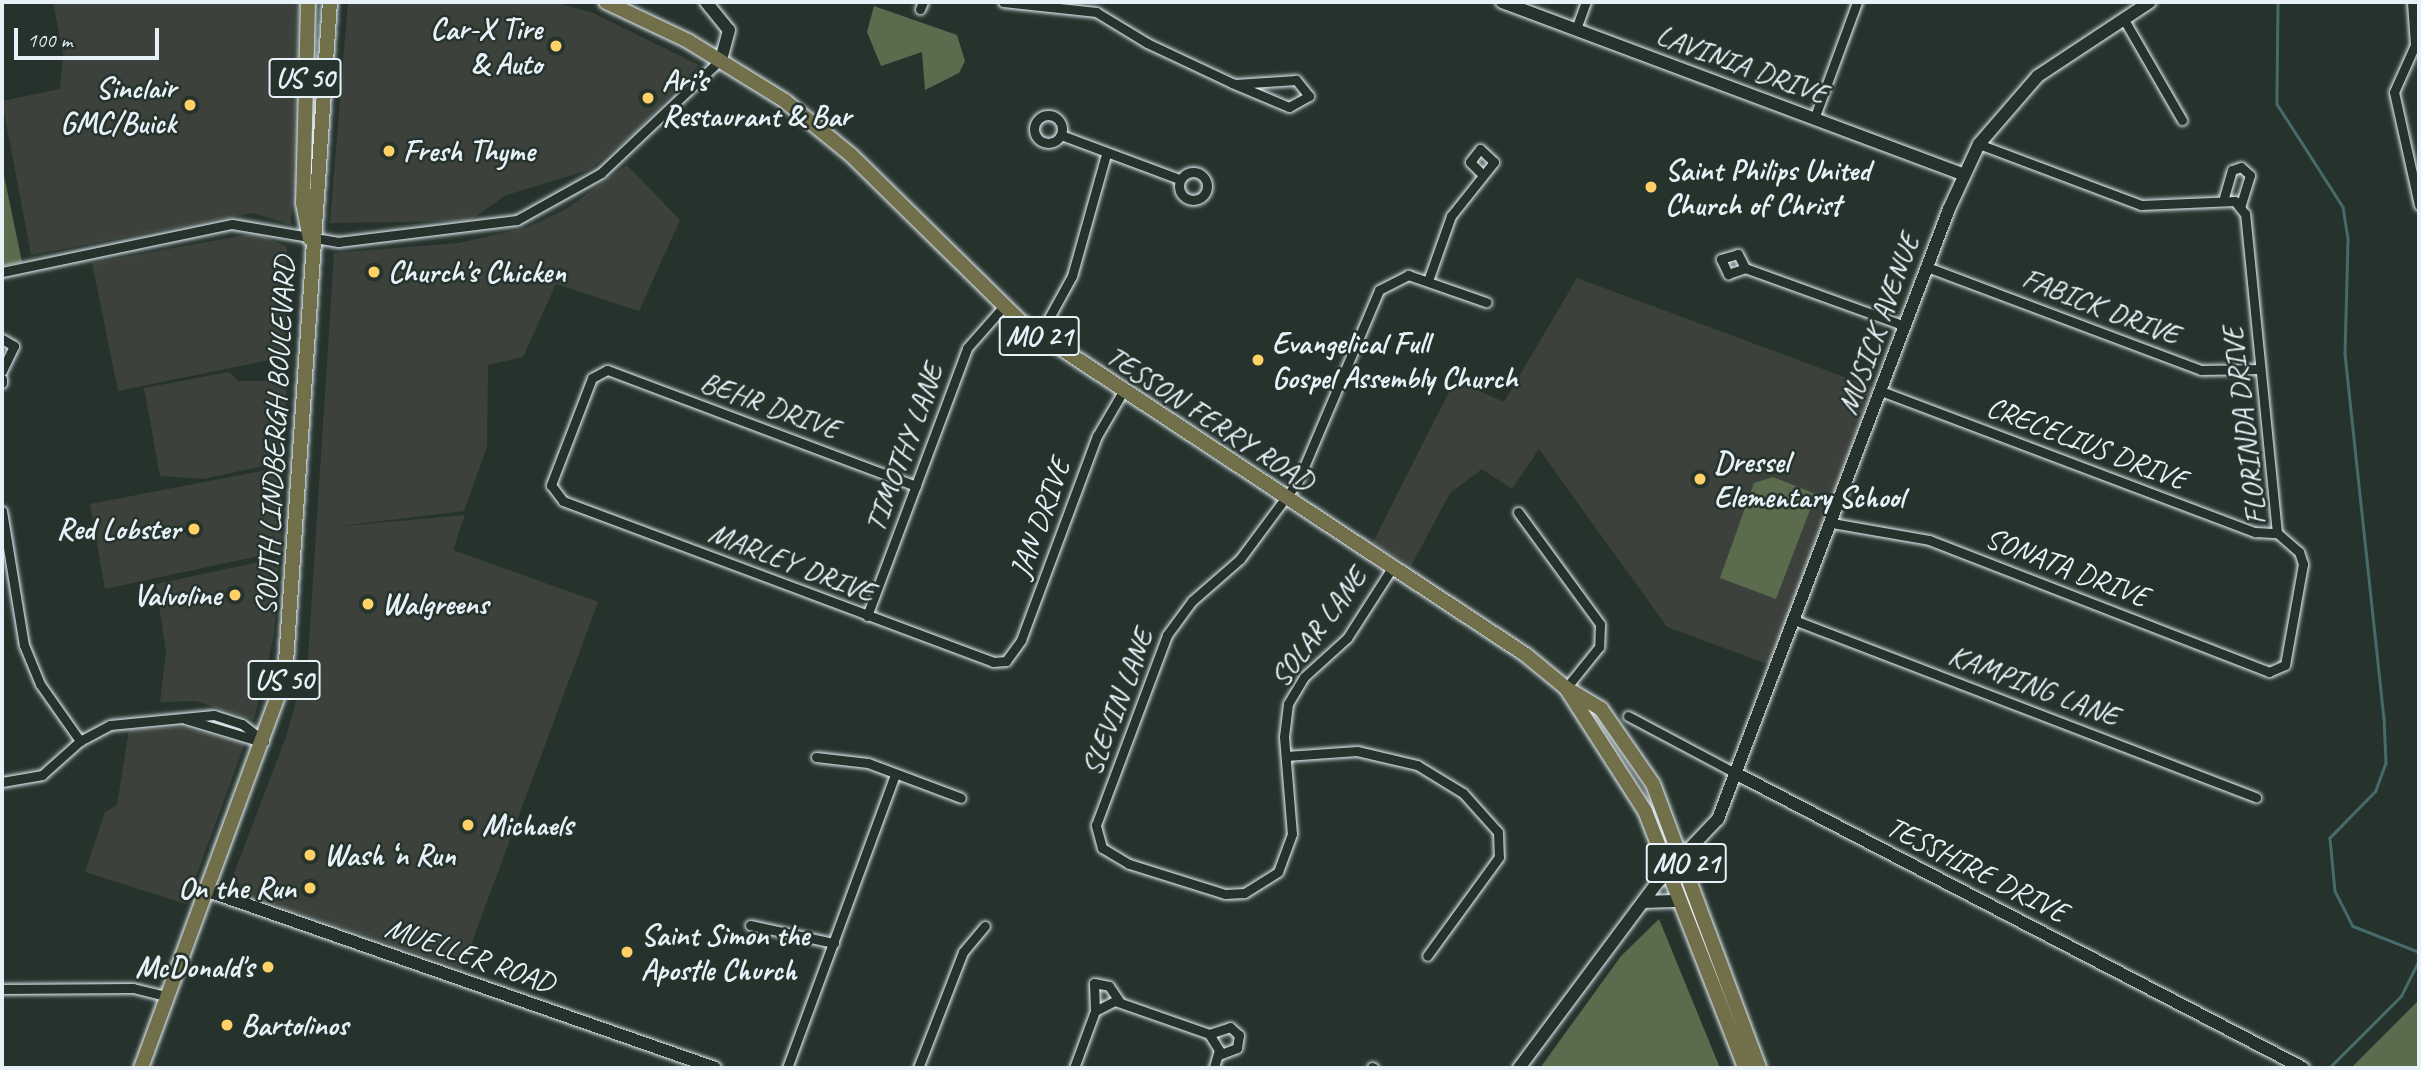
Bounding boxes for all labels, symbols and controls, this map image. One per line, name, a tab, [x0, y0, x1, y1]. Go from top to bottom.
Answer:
place label: Car-X Tire & Auto	[430, 11, 542, 82]
scale bar	[18, 14, 163, 58]
street label: LAVINIA DRIVE	[1651, 16, 1833, 112]
text: 100 m	[27, 27, 72, 53]
marker: Car-X Tire & Auto	[548, 38, 564, 54]
road number: US 50	[268, 54, 342, 102]
place label: Ari’s Restaurant & Bar	[662, 63, 851, 134]
place label: Sinclair GMC/Buick	[60, 70, 176, 140]
marker: Ari’s Restaurant & Bar	[640, 90, 656, 106]
marker: Sinclair GMC/Buick	[182, 97, 198, 113]
place label: Fresh Thyme	[403, 133, 535, 169]
marker: Fresh Thyme	[381, 143, 397, 159]
place label: Saint Philips United Church of Christ	[1665, 152, 1871, 222]
marker: Saint Philips United Church of Christ	[1643, 179, 1659, 195]
street label: MUSICK AVENUE	[1829, 229, 1927, 419]
place label: Church's Chicken	[388, 254, 566, 290]
street label: SOUTH LINDBERGH BOULEVARD	[248, 255, 302, 617]
street label: FABICK DRIVE	[2017, 259, 2185, 353]
marker: Church's Chicken	[366, 264, 382, 280]
road number: MO 21	[997, 312, 1081, 360]
place label: Evangelical Full Gospel Assembly Church	[1272, 325, 1517, 396]
street label: FLORINDA DRIVE	[2214, 325, 2274, 527]
street label: TESSON FERRY ROAD	[1100, 338, 1320, 498]
marker: Evangelical Full Gospel Assembly Church	[1250, 352, 1266, 368]
street label: TIMOTHY LANE	[857, 359, 951, 537]
street label: BEHR DRIVE	[696, 363, 844, 447]
street label: CRECELIUS DRIVE	[1982, 389, 2192, 497]
place label: Dressel Elementary School	[1714, 444, 1904, 514]
street label: JAN DRIVE	[1002, 454, 1078, 582]
marker: Dressel Elementary School	[1692, 471, 1708, 487]
place label: Red Lobster	[56, 511, 180, 547]
street label: MARLEY DRIVE	[704, 514, 880, 610]
street label: SONATA DRIVE	[1980, 519, 2154, 615]
marker: Red Lobster	[186, 521, 202, 537]
street label: SOLAR LANE	[1261, 560, 1375, 694]
place label: Valvoline	[133, 577, 221, 613]
place label: Walgreens	[382, 586, 488, 622]
marker: Valvoline	[227, 587, 243, 603]
marker: Walgreens	[360, 596, 376, 612]
street label: SLEVIN LANE	[1072, 623, 1162, 781]
street label: KAMPING LANE	[1944, 636, 2124, 734]
road number: US 50	[247, 656, 321, 704]
place label: Michaels	[482, 807, 573, 843]
street label: TESSHIRE DRIVE	[1881, 808, 2073, 930]
marker: Michaels	[460, 817, 476, 833]
place label: Wash ‘n Run	[324, 837, 455, 873]
road number: MO 21	[1644, 838, 1728, 888]
marker: Wash ‘n Run	[302, 847, 318, 863]
place label: On the Run	[178, 870, 296, 906]
marker: On the Run	[302, 880, 318, 896]
street label: MUELLER ROAD	[380, 909, 560, 1001]
place label: Saint Simon the Apostle Church	[641, 917, 810, 988]
marker: Saint Simon the Apostle Church	[619, 944, 635, 960]
place label: McDonald's	[135, 949, 254, 985]
marker: McDonald's	[260, 959, 276, 975]
place label: Bartolinos	[241, 1007, 348, 1043]
marker: Bartolinos	[219, 1017, 235, 1033]

